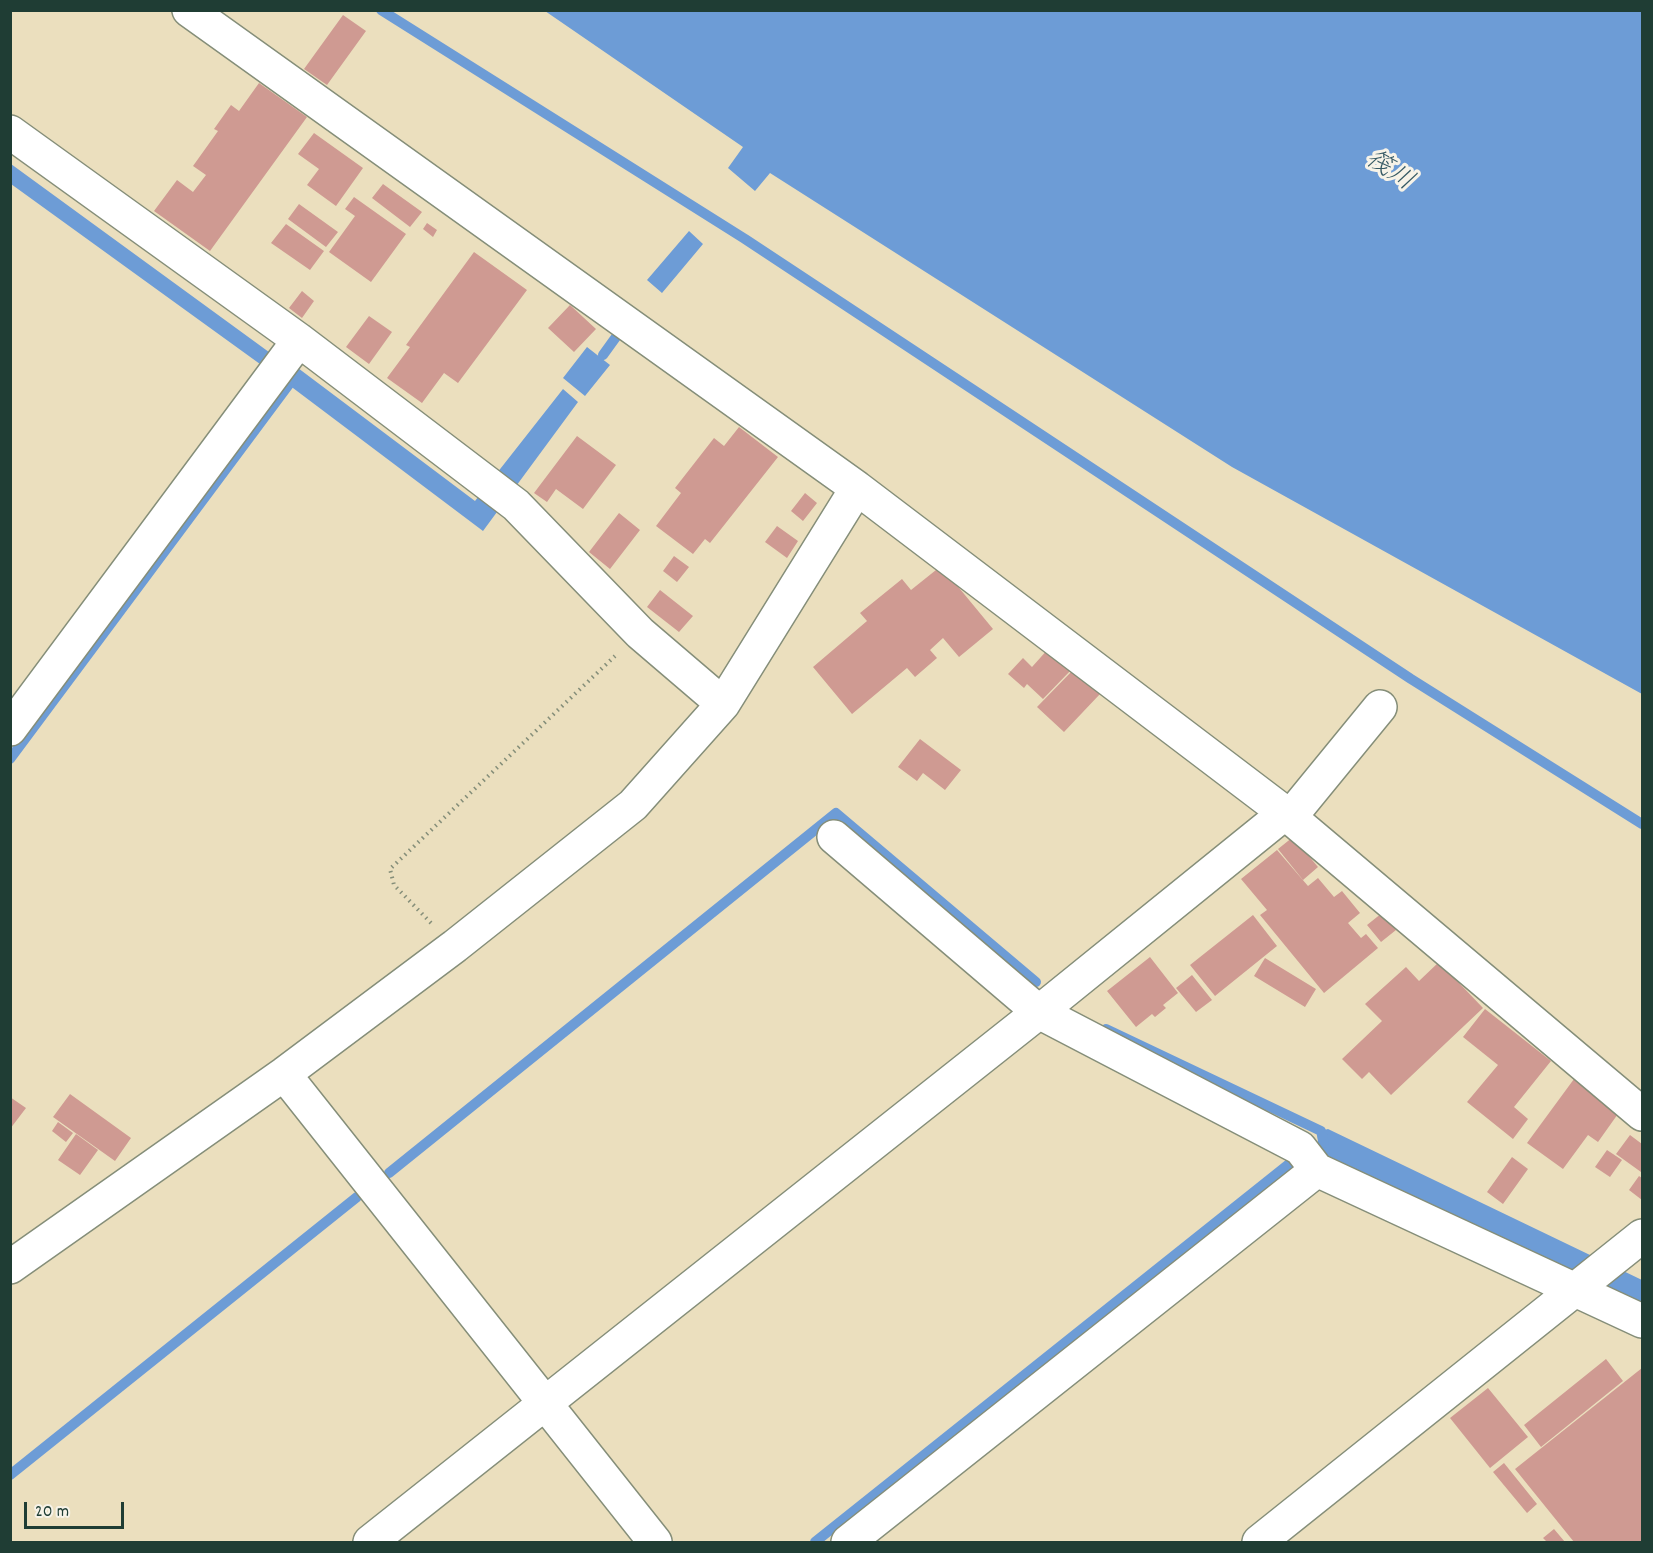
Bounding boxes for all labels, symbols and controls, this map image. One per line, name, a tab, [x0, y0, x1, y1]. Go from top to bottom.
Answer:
water label: 筏川	[1358, 146, 1418, 200]
scale bar	[27, 1490, 128, 1528]
text: 20 m	[35, 1500, 69, 1525]

